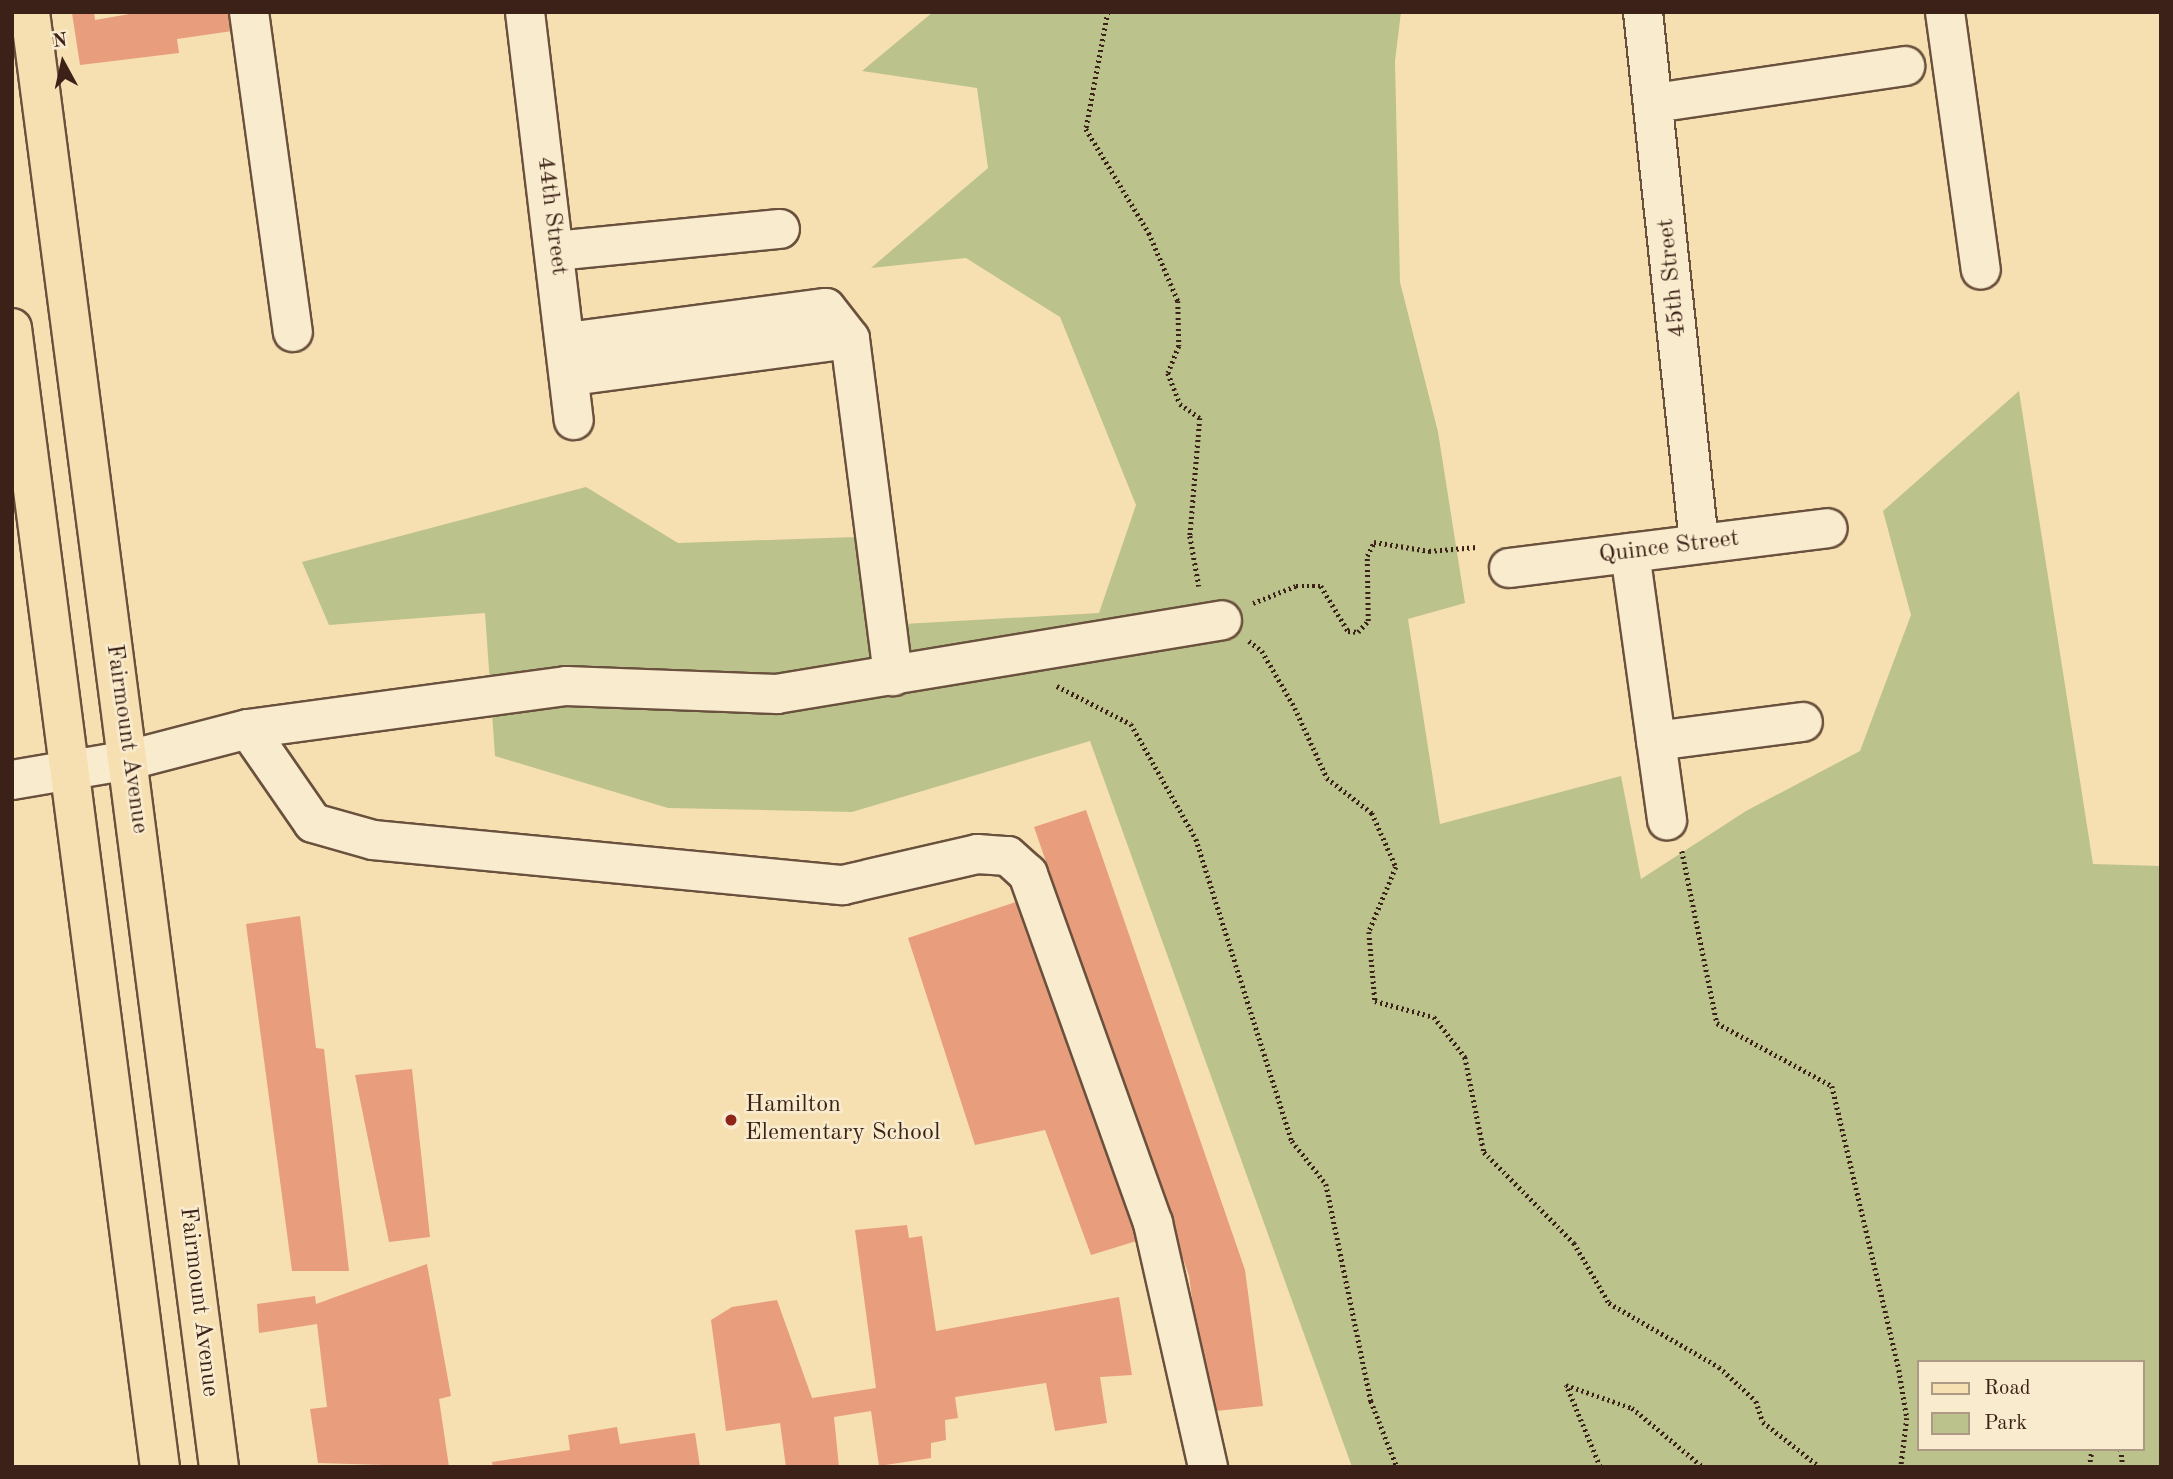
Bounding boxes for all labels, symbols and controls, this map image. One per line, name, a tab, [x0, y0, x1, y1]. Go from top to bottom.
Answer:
north arrow	[28, 28, 98, 98]
text: N	[51, 31, 69, 52]
street label: 44th Street	[529, 155, 573, 277]
street label: 45th Street	[1652, 217, 1694, 339]
street label: Quince Street	[1597, 525, 1741, 571]
street label: Fairmount Avenue	[98, 642, 154, 836]
place label: Hamilton Elementary School	[745, 1092, 940, 1148]
marker: Hamilton Elementary School	[723, 1112, 739, 1128]
street label: Fairmount Avenue	[172, 1205, 224, 1399]
legend	[1918, 1360, 2145, 1451]
text: Road	[1984, 1378, 2031, 1399]
text: Park	[1984, 1413, 2027, 1434]

